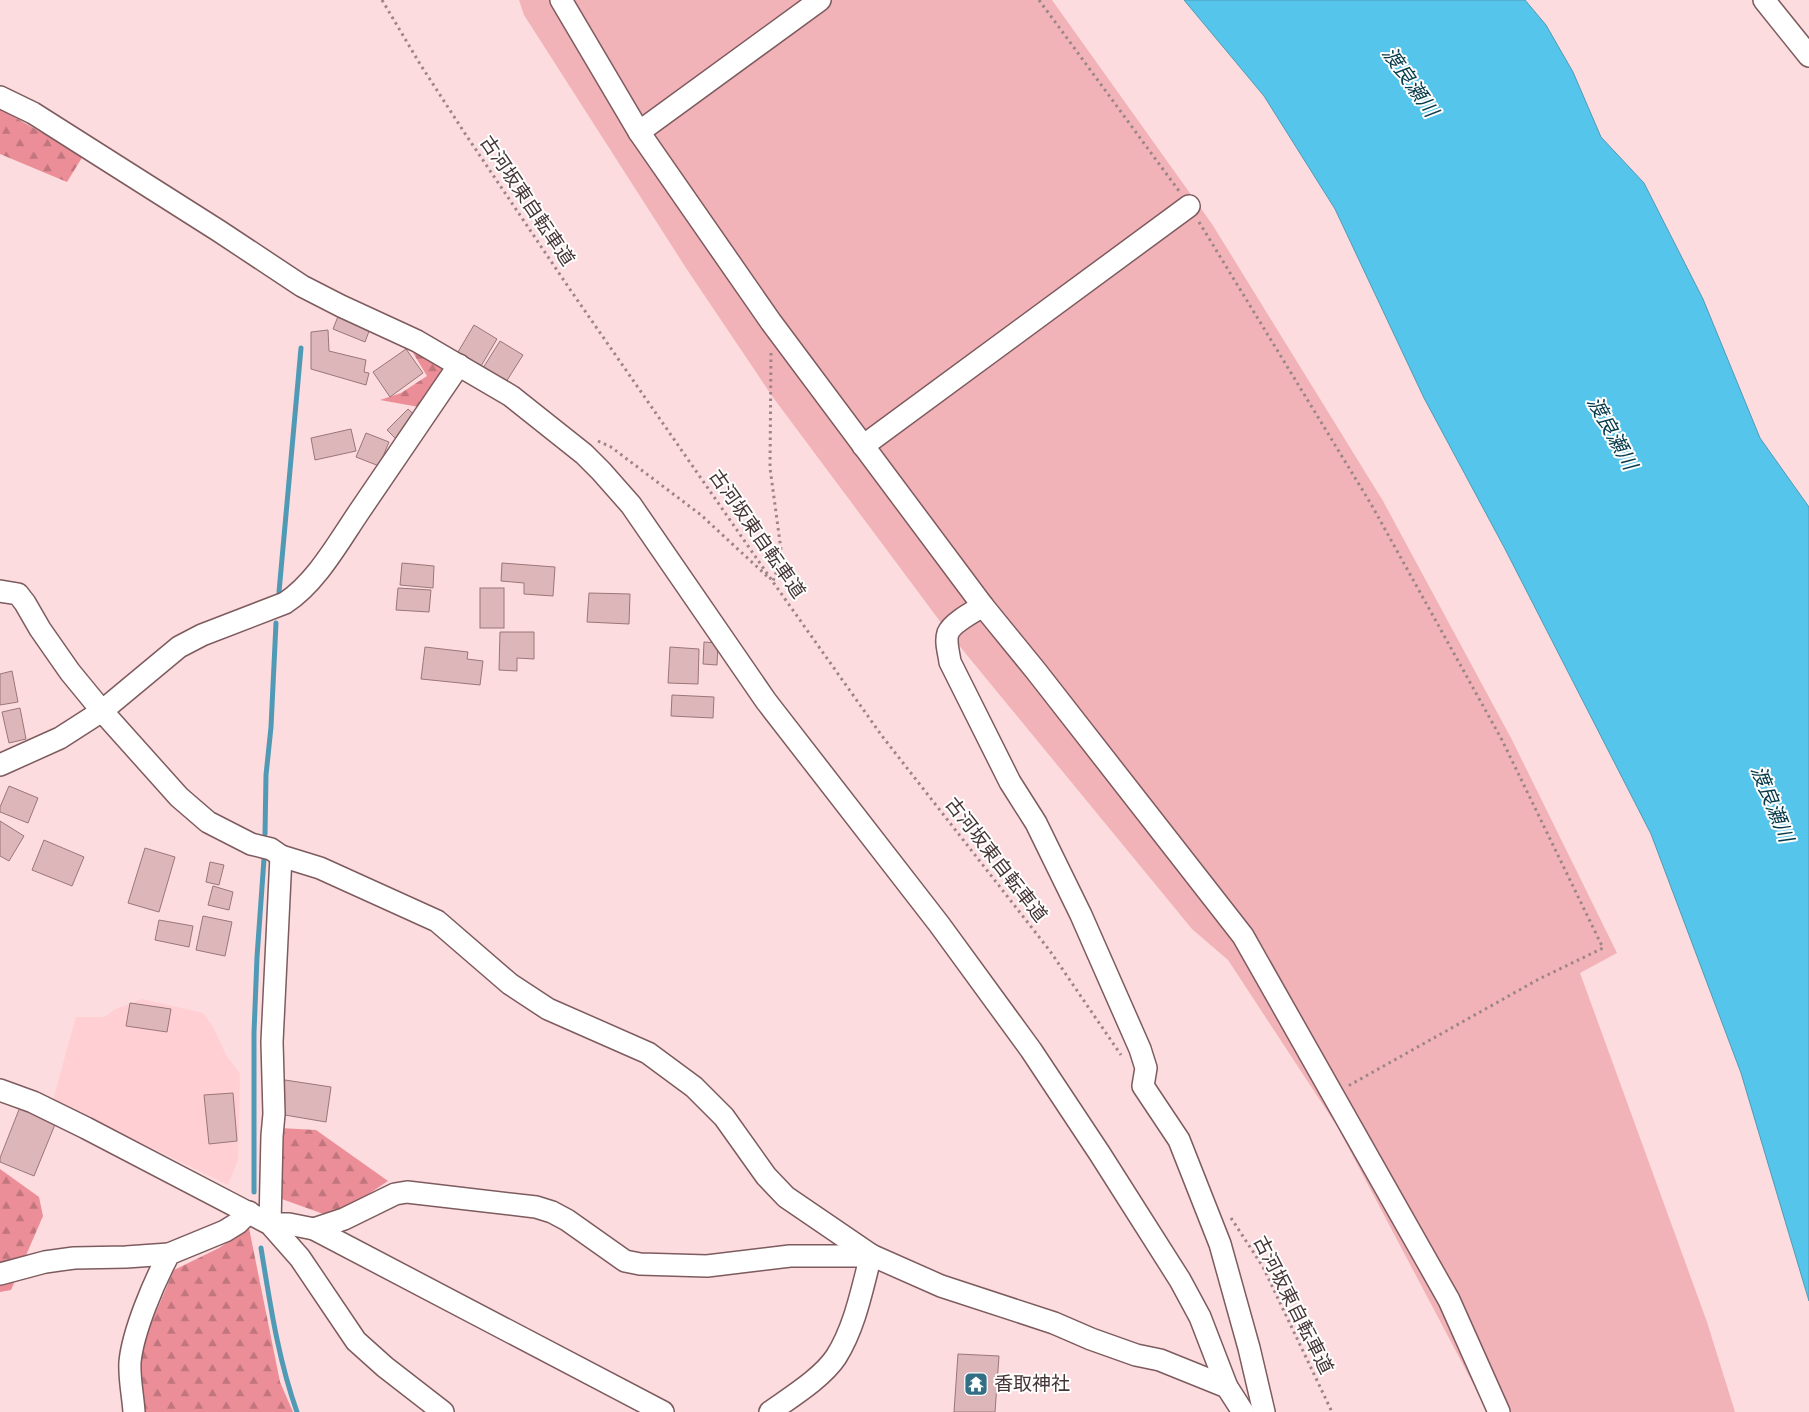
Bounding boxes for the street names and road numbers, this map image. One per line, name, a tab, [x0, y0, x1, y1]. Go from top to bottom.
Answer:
street label: 古河坂東自転車道	[475, 132, 579, 270]
street label: 古河坂東自転車道	[704, 465, 810, 603]
street label: 古河坂東自転車道	[941, 793, 1051, 927]
street label: 古河坂東自転車道	[1249, 1232, 1337, 1378]

